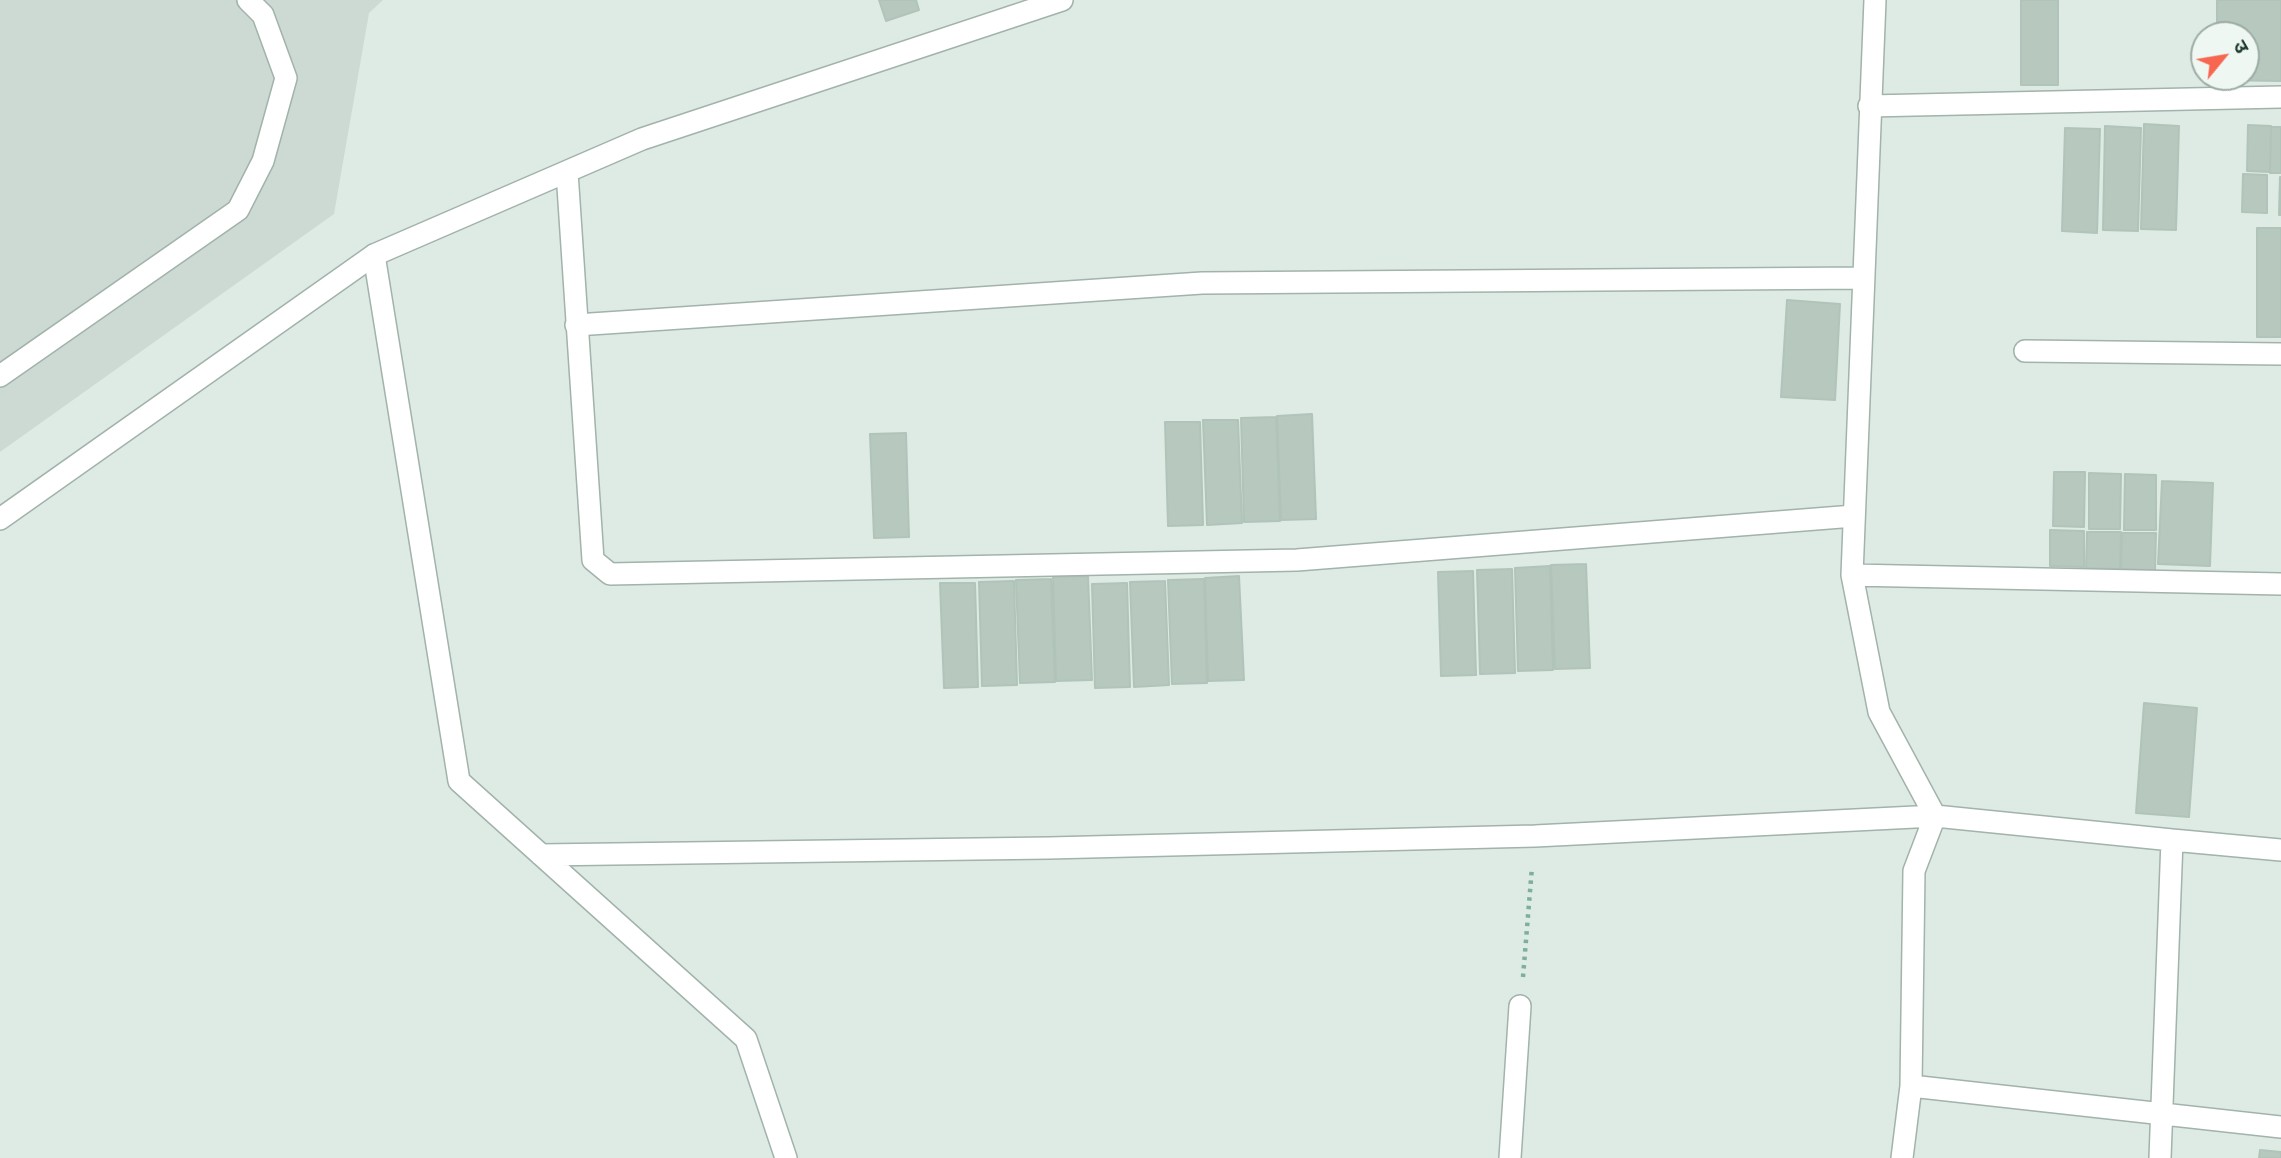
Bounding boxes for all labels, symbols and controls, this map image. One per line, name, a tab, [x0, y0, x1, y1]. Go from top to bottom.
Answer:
north arrow	[2190, 21, 2260, 91]
text: उ	[2227, 35, 2255, 58]

